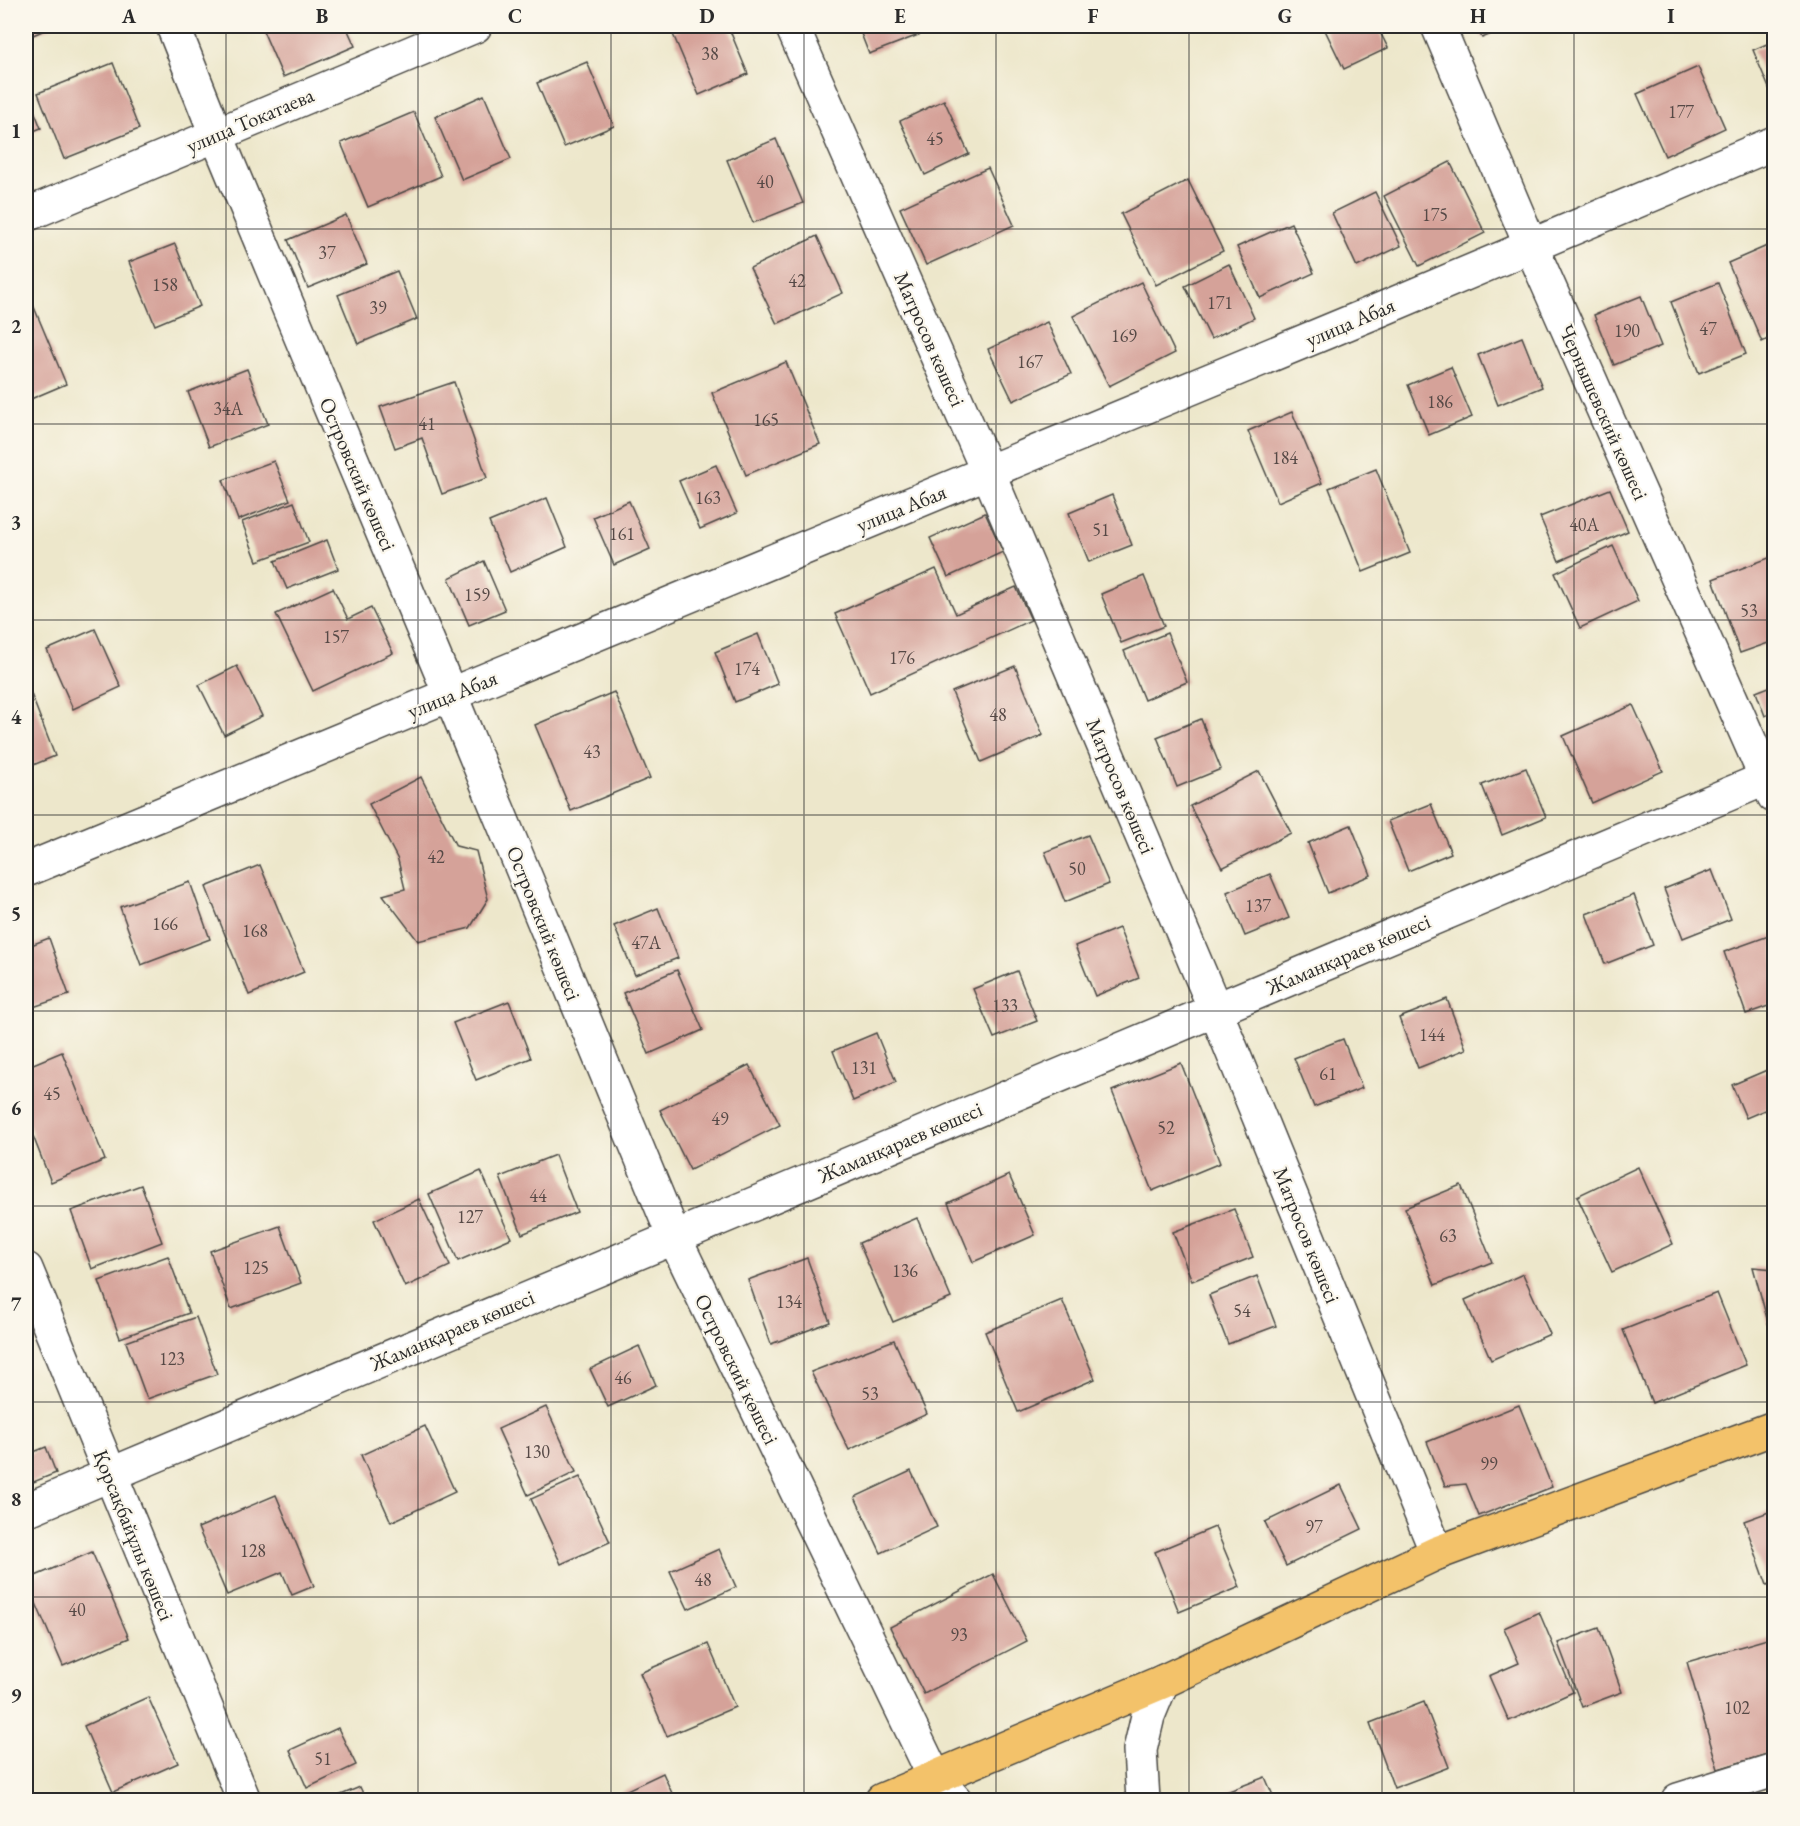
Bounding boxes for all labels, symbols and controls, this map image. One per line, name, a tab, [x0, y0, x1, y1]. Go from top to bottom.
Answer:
text: A	[121, 3, 137, 29]
text: B	[316, 3, 328, 29]
text: C	[508, 3, 522, 29]
text: D	[699, 3, 715, 29]
text: E	[894, 3, 906, 29]
text: F	[1088, 3, 1099, 29]
text: G	[1278, 3, 1292, 29]
text: H	[1470, 3, 1486, 29]
text: I	[1667, 3, 1675, 29]
house number: 38	[701, 42, 719, 65]
street label: улица Токатаева	[182, 81, 318, 159]
house number: 177	[1668, 100, 1694, 123]
text: 1	[11, 118, 21, 144]
house number: 45	[926, 127, 944, 150]
house number: 40	[756, 170, 774, 193]
house number: 175	[1422, 203, 1448, 226]
house number: 37	[318, 241, 336, 264]
street label: Матросов көшесі	[888, 267, 972, 411]
house number: 42	[788, 269, 806, 292]
house number: 158	[152, 273, 178, 296]
house number: 171	[1207, 291, 1233, 314]
street label: улица Абая	[1301, 291, 1399, 353]
house number: 39	[369, 296, 387, 319]
text: 2	[11, 313, 22, 339]
house number: 47	[1699, 317, 1717, 340]
house number: 190	[1614, 319, 1640, 342]
street label: Чернышевский көшесі	[1553, 320, 1655, 504]
house number: 169	[1111, 324, 1137, 347]
house number: 167	[1017, 350, 1043, 373]
house number: 186	[1427, 390, 1453, 413]
street label: Островский көшесі	[313, 393, 403, 555]
house number: 34А	[213, 397, 243, 420]
house number: 165	[753, 408, 779, 431]
house number: 41	[418, 412, 436, 435]
house number: 184	[1272, 446, 1298, 469]
street label: улица Абая	[852, 478, 950, 538]
house number: 163	[695, 486, 721, 509]
text: 3	[11, 509, 21, 535]
house number: 40А	[1569, 513, 1599, 536]
house number: 51	[1092, 518, 1110, 541]
house number: 161	[609, 522, 635, 545]
house number: 159	[464, 583, 490, 606]
house number: 53	[1740, 599, 1758, 622]
house number: 157	[323, 625, 349, 648]
house number: 176	[889, 646, 915, 669]
house number: 174	[734, 657, 760, 680]
street label: улица Абая	[403, 664, 501, 724]
house number: 48	[989, 703, 1007, 726]
text: 4	[11, 704, 22, 730]
street label: Матросов көшесі	[1080, 714, 1162, 858]
house number: 43	[583, 740, 601, 763]
street label: Островский көшесі	[501, 842, 587, 1004]
house number: 42	[427, 845, 445, 868]
house number: 50	[1068, 857, 1086, 880]
house number: 137	[1245, 894, 1271, 917]
text: 5	[11, 900, 21, 926]
street label: Жаманқараев көшесі	[1261, 907, 1434, 1001]
house number: 166	[152, 912, 178, 935]
house number: 168	[242, 919, 268, 942]
house number: 47А	[631, 931, 661, 954]
house number: 133	[992, 994, 1018, 1017]
house number: 144	[1419, 1023, 1445, 1046]
house number: 131	[851, 1056, 877, 1079]
house number: 61	[1319, 1062, 1337, 1085]
house number: 45	[43, 1082, 61, 1105]
text: 6	[11, 1095, 22, 1121]
street label: Жаманқараев көшесі	[813, 1095, 986, 1189]
house number: 49	[711, 1107, 729, 1130]
house number: 52	[1157, 1116, 1175, 1139]
street label: Матросов көшесі	[1267, 1163, 1347, 1307]
house number: 44	[529, 1184, 547, 1207]
house number: 127	[457, 1205, 483, 1228]
house number: 63	[1439, 1224, 1457, 1247]
house number: 125	[243, 1256, 269, 1279]
house number: 136	[892, 1259, 918, 1282]
street label: Жаманқараев көшесі	[365, 1283, 538, 1377]
street label: Островский көшесі	[689, 1289, 785, 1449]
house number: 134	[776, 1290, 802, 1313]
text: 7	[11, 1291, 22, 1317]
house number: 54	[1233, 1299, 1251, 1322]
house number: 123	[159, 1347, 185, 1370]
house number: 46	[614, 1366, 632, 1389]
house number: 53	[861, 1382, 879, 1405]
house number: 130	[524, 1440, 550, 1463]
street label: Қорсақбайұлы көшесі	[87, 1445, 181, 1625]
house number: 99	[1480, 1452, 1498, 1475]
text: 8	[11, 1486, 21, 1512]
house number: 97	[1305, 1515, 1323, 1538]
house number: 128	[240, 1539, 266, 1562]
house number: 48	[694, 1568, 712, 1591]
house number: 40	[68, 1598, 86, 1621]
house number: 93	[950, 1623, 968, 1646]
text: 9	[11, 1682, 22, 1708]
house number: 102	[1724, 1696, 1750, 1719]
house number: 51	[314, 1747, 332, 1770]

